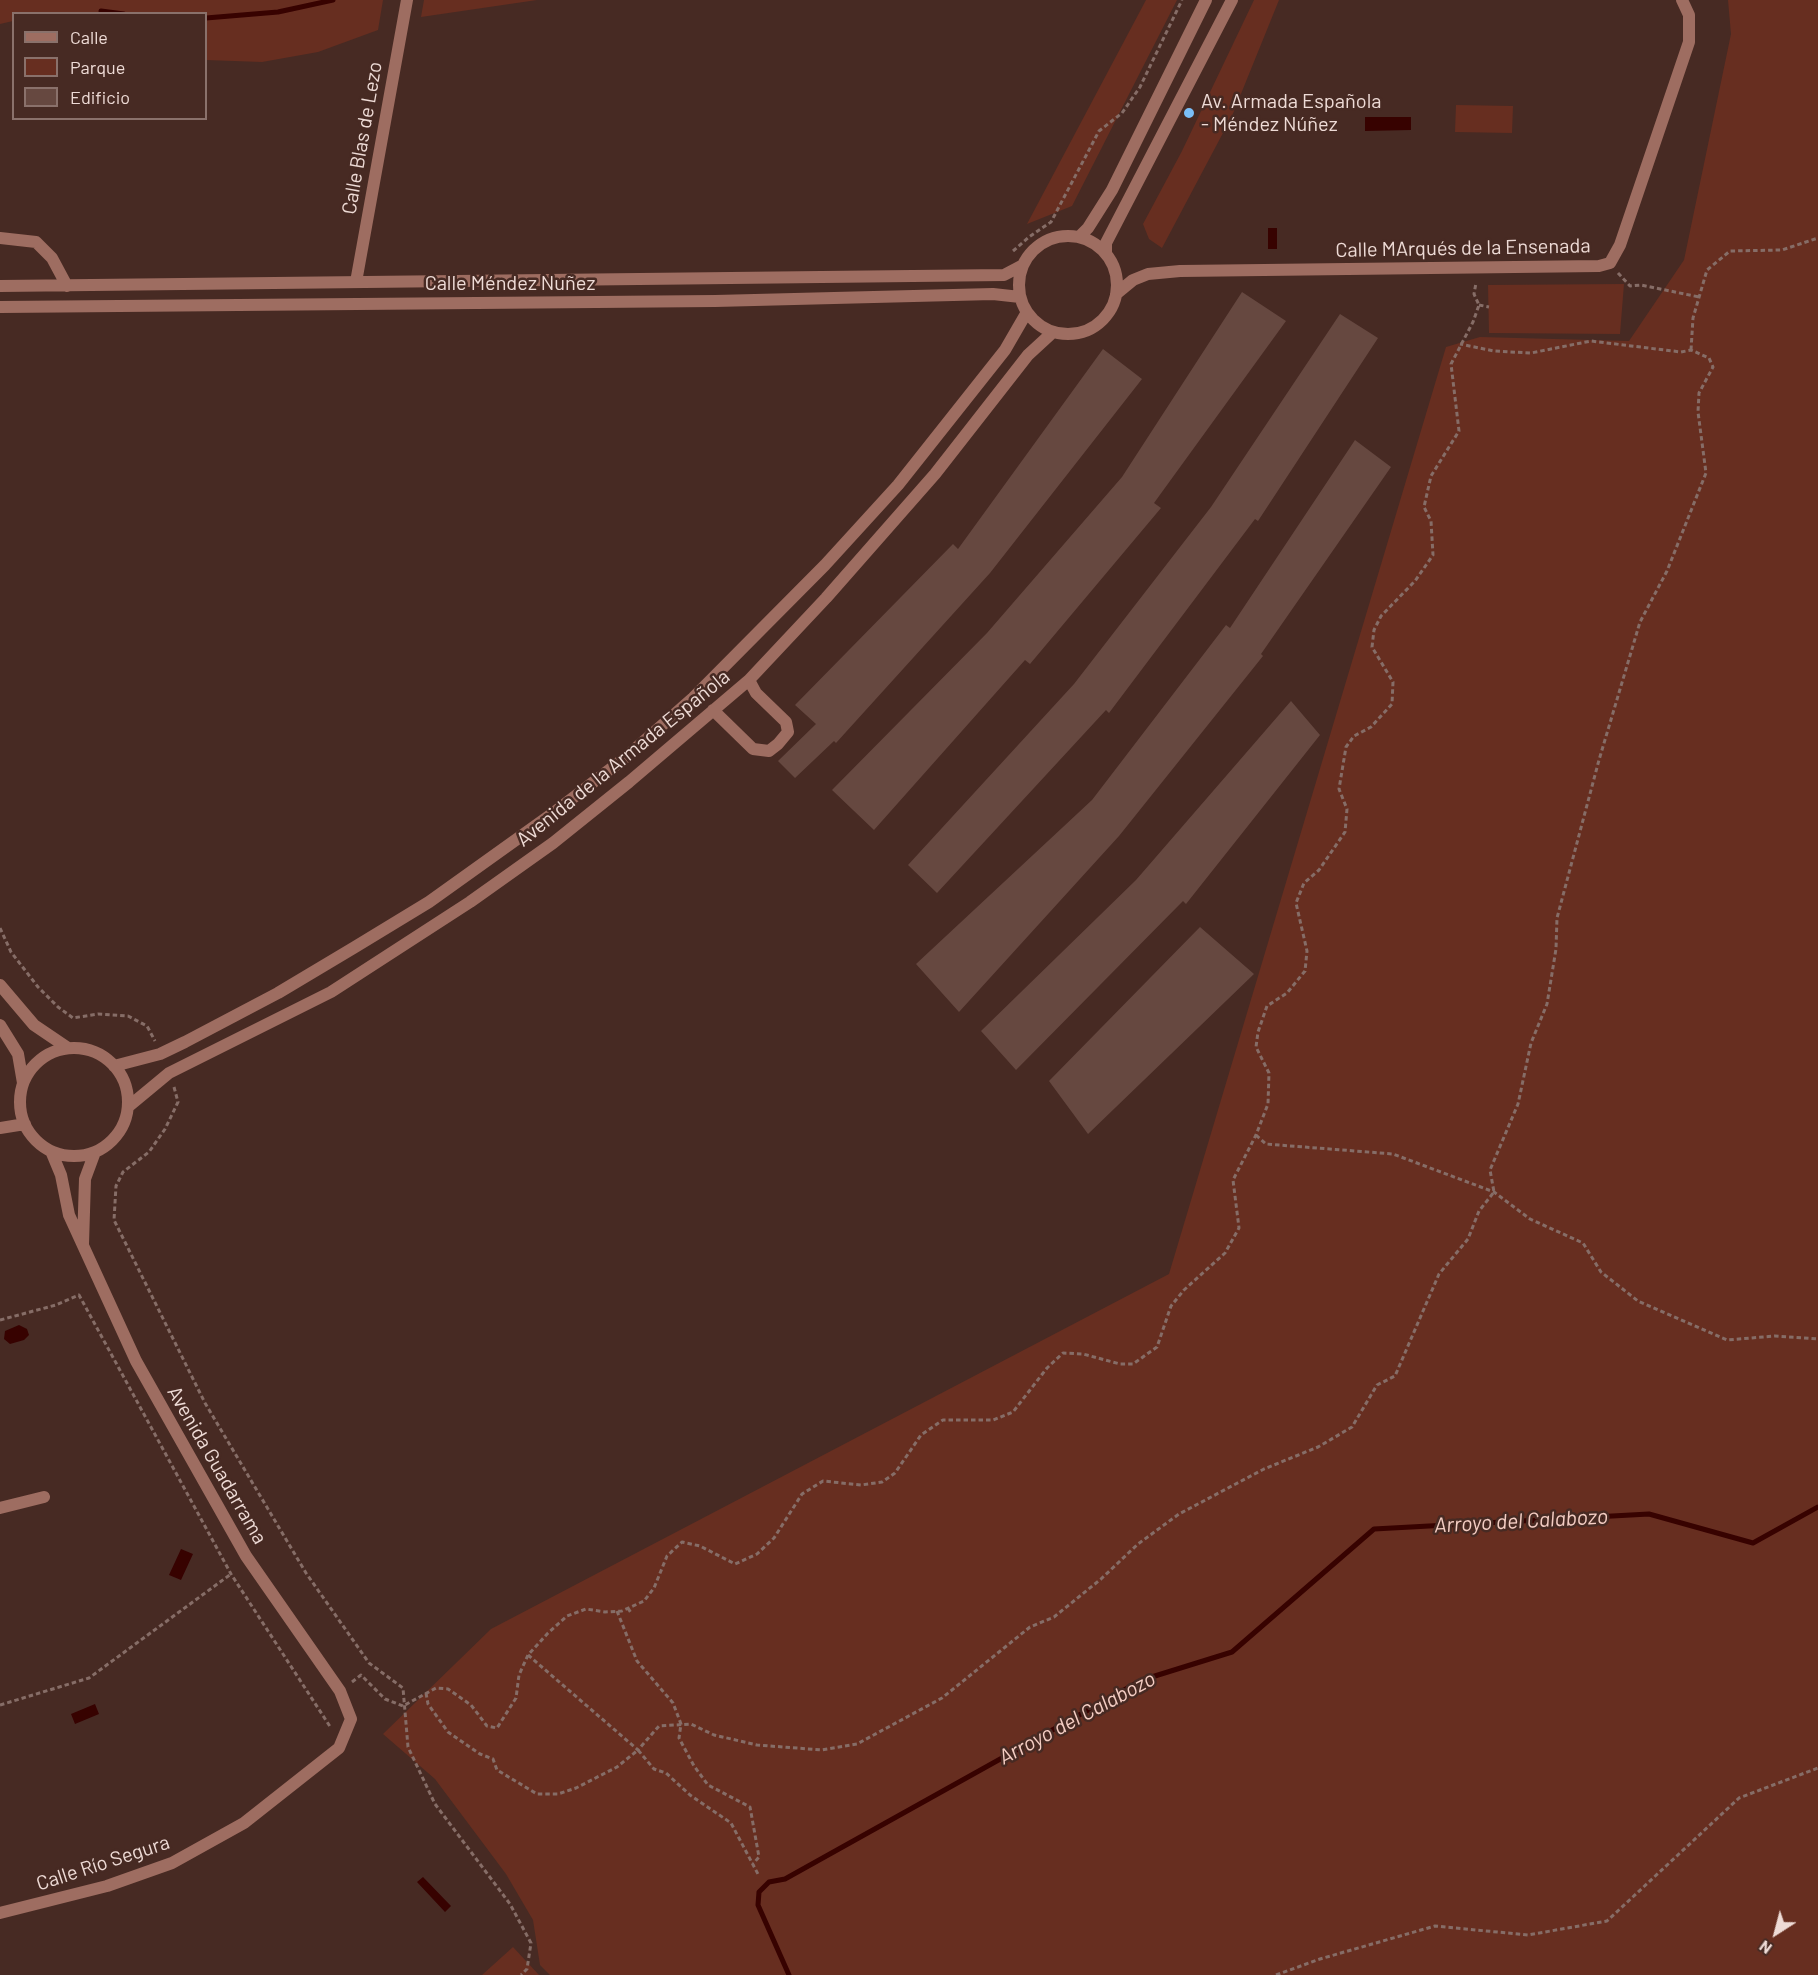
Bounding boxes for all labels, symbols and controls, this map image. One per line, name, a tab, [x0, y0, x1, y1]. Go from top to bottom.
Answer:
legend	[12, 12, 207, 120]
text: Calle	[70, 26, 108, 48]
text: Parque	[70, 56, 125, 78]
street label: Calle Blas de Lezo	[337, 60, 387, 216]
text: Edificio	[70, 86, 130, 108]
place label: Av. Armada Española - Méndez Núñez	[1201, 89, 1382, 136]
marker: Av. Armada Española - Méndez Núñez	[1182, 106, 1196, 120]
street label: Calle MArqués de la Ensenada	[1335, 234, 1591, 262]
street label: Calle Méndez Nuñez	[425, 271, 595, 295]
street label: Avenida de la Armada Española	[511, 664, 735, 852]
street label: Avenida Guadarrama	[162, 1382, 272, 1548]
water label: Arroyo del Calabozo	[1433, 1504, 1609, 1538]
water label: Arroyo del Calabozo	[994, 1666, 1160, 1770]
street label: Calle Río Segura	[33, 1830, 173, 1896]
north arrow	[1746, 1903, 1806, 1963]
text: N	[1755, 1937, 1775, 1959]

